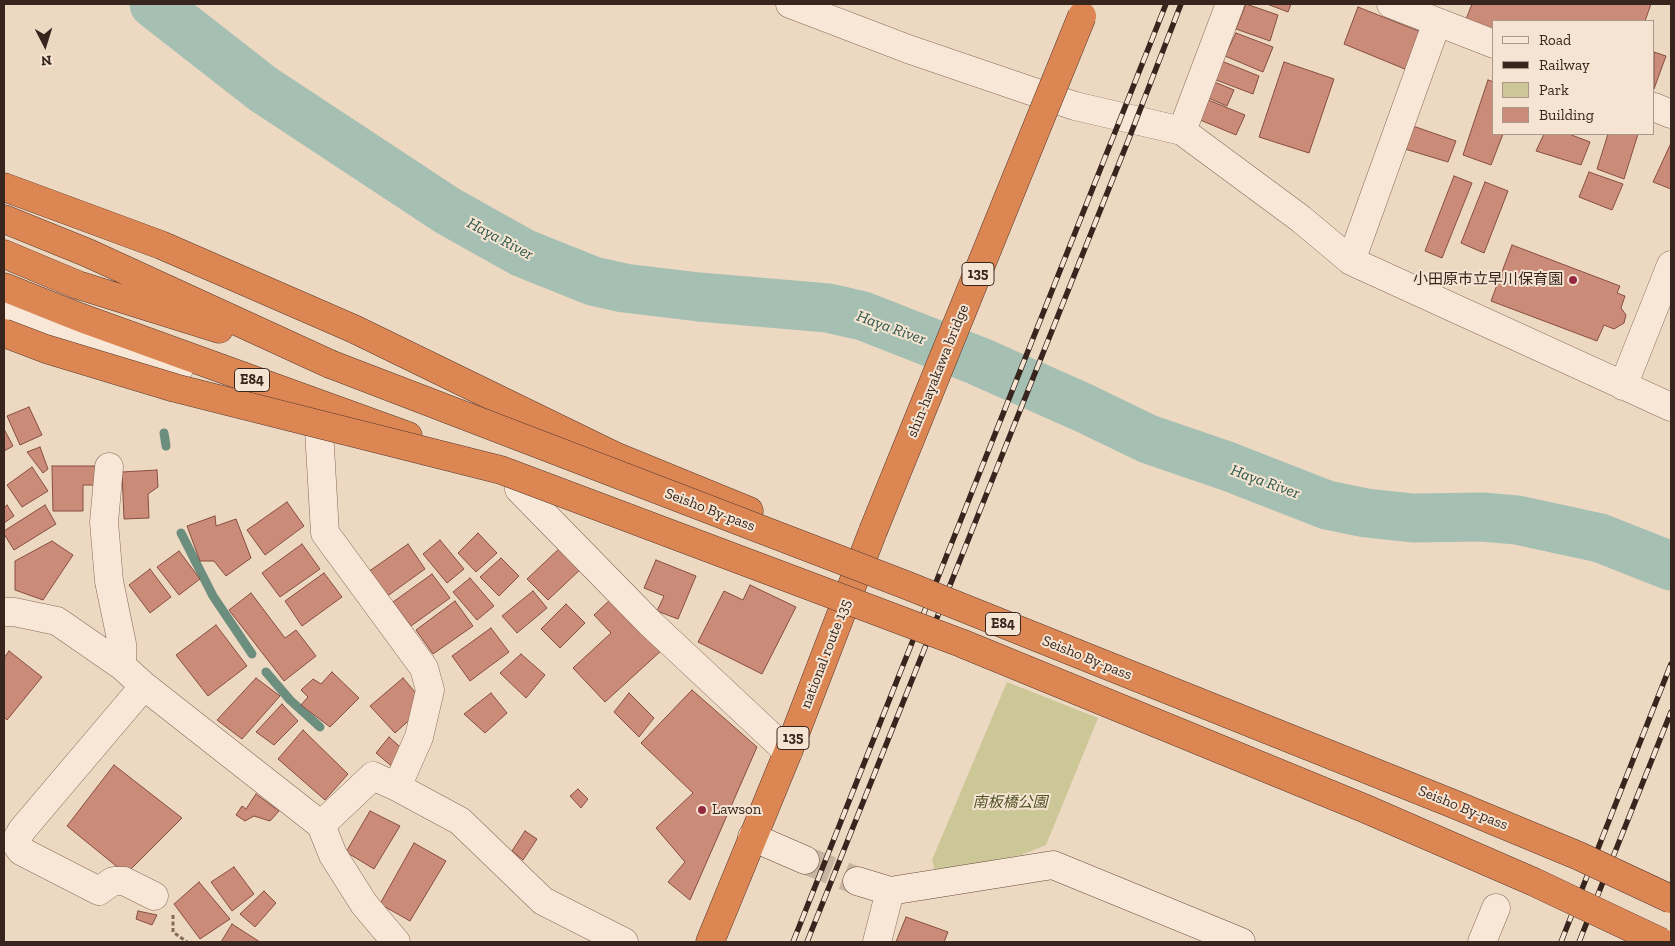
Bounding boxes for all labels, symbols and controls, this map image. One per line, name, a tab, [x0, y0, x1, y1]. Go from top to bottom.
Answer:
north arrow	[20, 20, 70, 70]
legend	[1492, 20, 1655, 135]
text: Road	[1539, 31, 1571, 49]
text: N	[40, 52, 52, 69]
text: Railway	[1539, 56, 1590, 74]
text: Park	[1539, 81, 1569, 99]
text: Building	[1539, 106, 1594, 124]
water label: Haya River	[464, 214, 536, 264]
road number: 135	[962, 262, 994, 286]
place label: 小田原市立早川保育園	[1413, 271, 1563, 289]
marker: 小田原市立早川保育園	[1567, 274, 1579, 286]
street label: shin-hayakawa bridge	[903, 302, 973, 440]
water label: Haya River	[854, 307, 928, 349]
road number: E84	[234, 368, 270, 392]
water label: Haya River	[1228, 461, 1302, 503]
street label: Seisho By-pass	[662, 485, 758, 535]
street label: national route 135	[797, 597, 855, 711]
road number: E84	[986, 612, 1020, 636]
street label: Seisho By-pass	[1040, 632, 1134, 684]
road number: 135	[777, 726, 809, 750]
street label: Seisho By-pass	[1416, 782, 1510, 834]
park label: 南板橋公園	[973, 794, 1047, 812]
place label: Lawson	[712, 801, 761, 819]
marker: Lawson	[696, 804, 708, 816]

